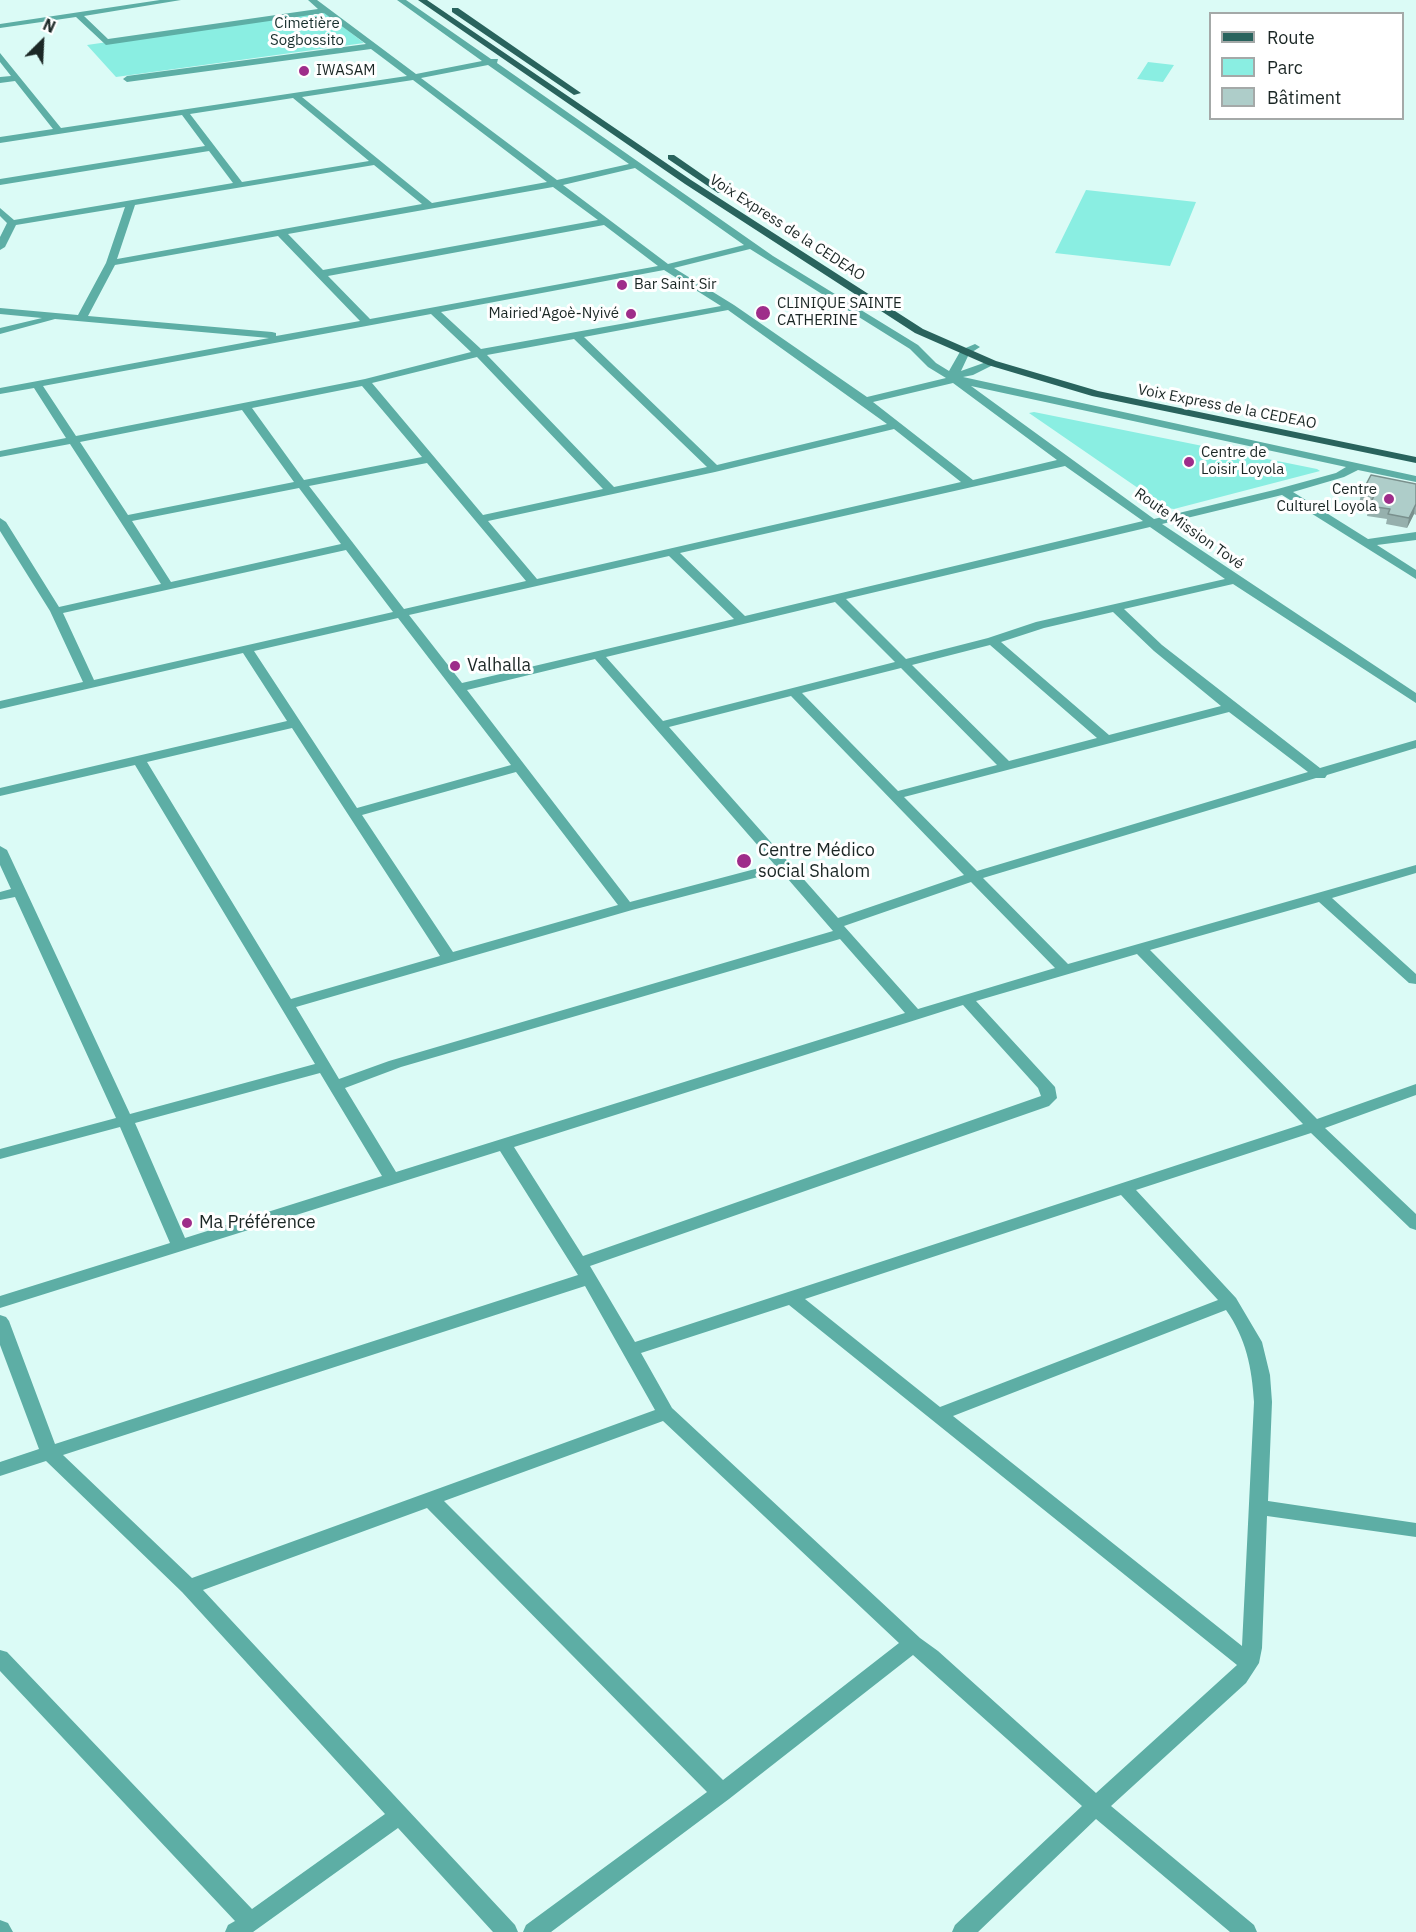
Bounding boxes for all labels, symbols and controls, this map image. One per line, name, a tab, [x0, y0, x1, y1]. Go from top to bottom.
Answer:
north arrow	[12, 12, 72, 72]
legend	[1209, 12, 1404, 120]
text: N	[40, 14, 59, 37]
park label: Cimetière Sogbossito	[270, 15, 344, 50]
text: Route	[1267, 26, 1315, 49]
text: Parc	[1267, 56, 1303, 79]
place label: IWASAM	[316, 62, 375, 80]
marker: IWASAM	[297, 64, 311, 78]
text: Bâtiment	[1267, 86, 1341, 109]
street label: Voix Express de la CEDEAO	[706, 171, 868, 285]
place label: Bar Saint Sir	[634, 276, 717, 294]
marker: Bar Saint Sir	[615, 278, 629, 292]
place label: CLINIQUE SAINTE CATHERINE	[777, 295, 902, 330]
marker: CLINIQUE SAINTE CATHERINE	[754, 304, 772, 322]
place label: Mairied'Agoè-Nyivé	[488, 305, 619, 323]
marker: Mairied'Agoè-Nyivé	[624, 307, 638, 321]
street label: Voix Express de la CEDEAO	[1136, 381, 1318, 433]
place label: Centre de Loisir Loyola	[1201, 444, 1284, 479]
marker: Centre de Loisir Loyola	[1182, 455, 1196, 469]
place label: Centre Culturel Loyola	[1277, 481, 1377, 516]
street label: Route Mission Tové	[1131, 485, 1247, 573]
marker: Centre Culturel Loyola	[1382, 492, 1396, 506]
place label: Valhalla	[467, 655, 531, 677]
marker: Valhalla	[448, 659, 462, 673]
place label: Centre Médico social Shalom	[758, 840, 875, 882]
marker: Centre Médico social Shalom	[735, 852, 753, 870]
place label: Ma Préférence	[199, 1212, 316, 1234]
marker: Ma Préférence	[180, 1216, 194, 1230]

